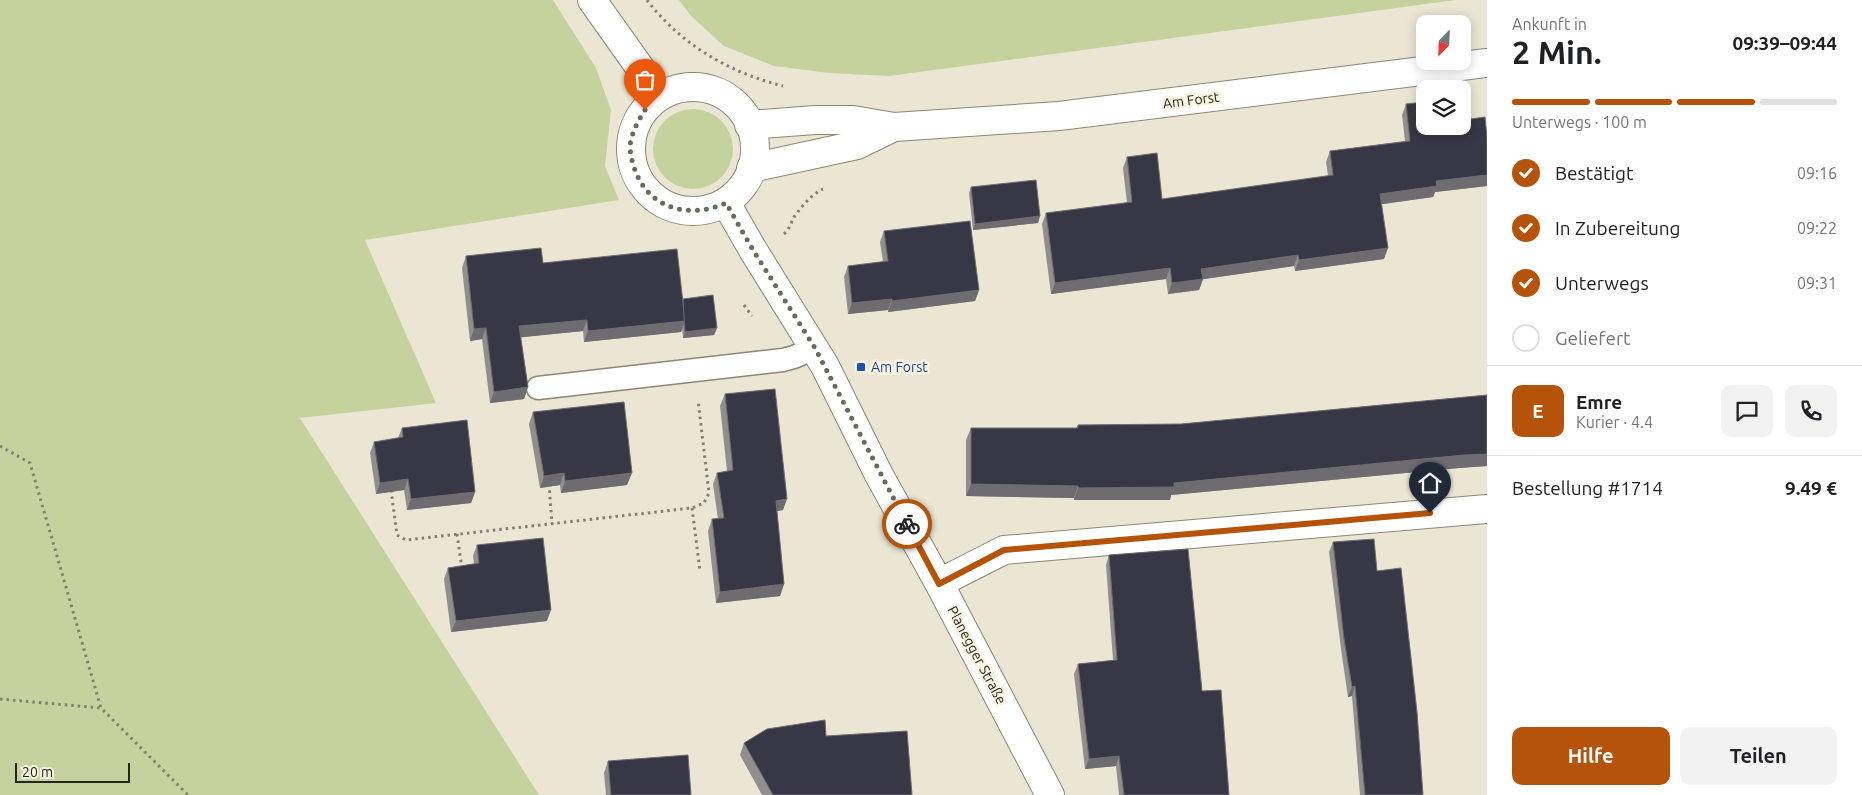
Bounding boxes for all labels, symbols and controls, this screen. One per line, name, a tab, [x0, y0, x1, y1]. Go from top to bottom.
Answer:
north arrow	[1416, 15, 1471, 70]
map controls	[1416, 15, 1471, 135]
text: Ankunft in	[1512, 15, 1587, 33]
text: 09:39–09:44	[1732, 32, 1837, 54]
text: 2 Min.	[1512, 34, 1602, 70]
pin	[624, 59, 666, 110]
icon: bag	[631, 66, 659, 94]
button: layers	[1416, 80, 1471, 135]
street label: Am Forst	[1162, 89, 1221, 111]
text: Unterwegs · 100 m	[1512, 113, 1647, 131]
icon: check	[1512, 159, 1540, 187]
text: Bestätigt	[1555, 162, 1633, 184]
text: 09:16	[1797, 164, 1837, 182]
icon: check	[1512, 214, 1540, 242]
text: In Zubereitung	[1555, 217, 1681, 239]
text: 09:22	[1797, 219, 1837, 237]
icon: check	[1512, 269, 1540, 297]
text: Unterwegs	[1555, 272, 1649, 294]
text: 09:31	[1797, 274, 1837, 292]
text: Geliefert	[1555, 327, 1631, 349]
place label: Am Forst	[871, 359, 928, 375]
marker: Am Forst	[855, 361, 867, 373]
button: chat	[1721, 385, 1773, 437]
button: phone	[1785, 385, 1837, 437]
text: Emre	[1576, 391, 1622, 413]
text: E	[1532, 400, 1544, 422]
text: Kurier · 4.4	[1576, 413, 1653, 431]
pin	[1409, 462, 1451, 513]
icon: home	[1416, 469, 1444, 497]
text: Bestellung #1714	[1512, 477, 1663, 499]
text: 9.49 €	[1785, 477, 1837, 499]
courier	[882, 499, 932, 549]
icon: bike	[893, 510, 921, 538]
street label: Planegger Straße	[944, 603, 1010, 707]
button: Hilfe	[1512, 727, 1670, 785]
button: Teilen	[1680, 727, 1837, 785]
scale bar	[15, 760, 130, 783]
text: 20 m	[22, 764, 53, 780]

